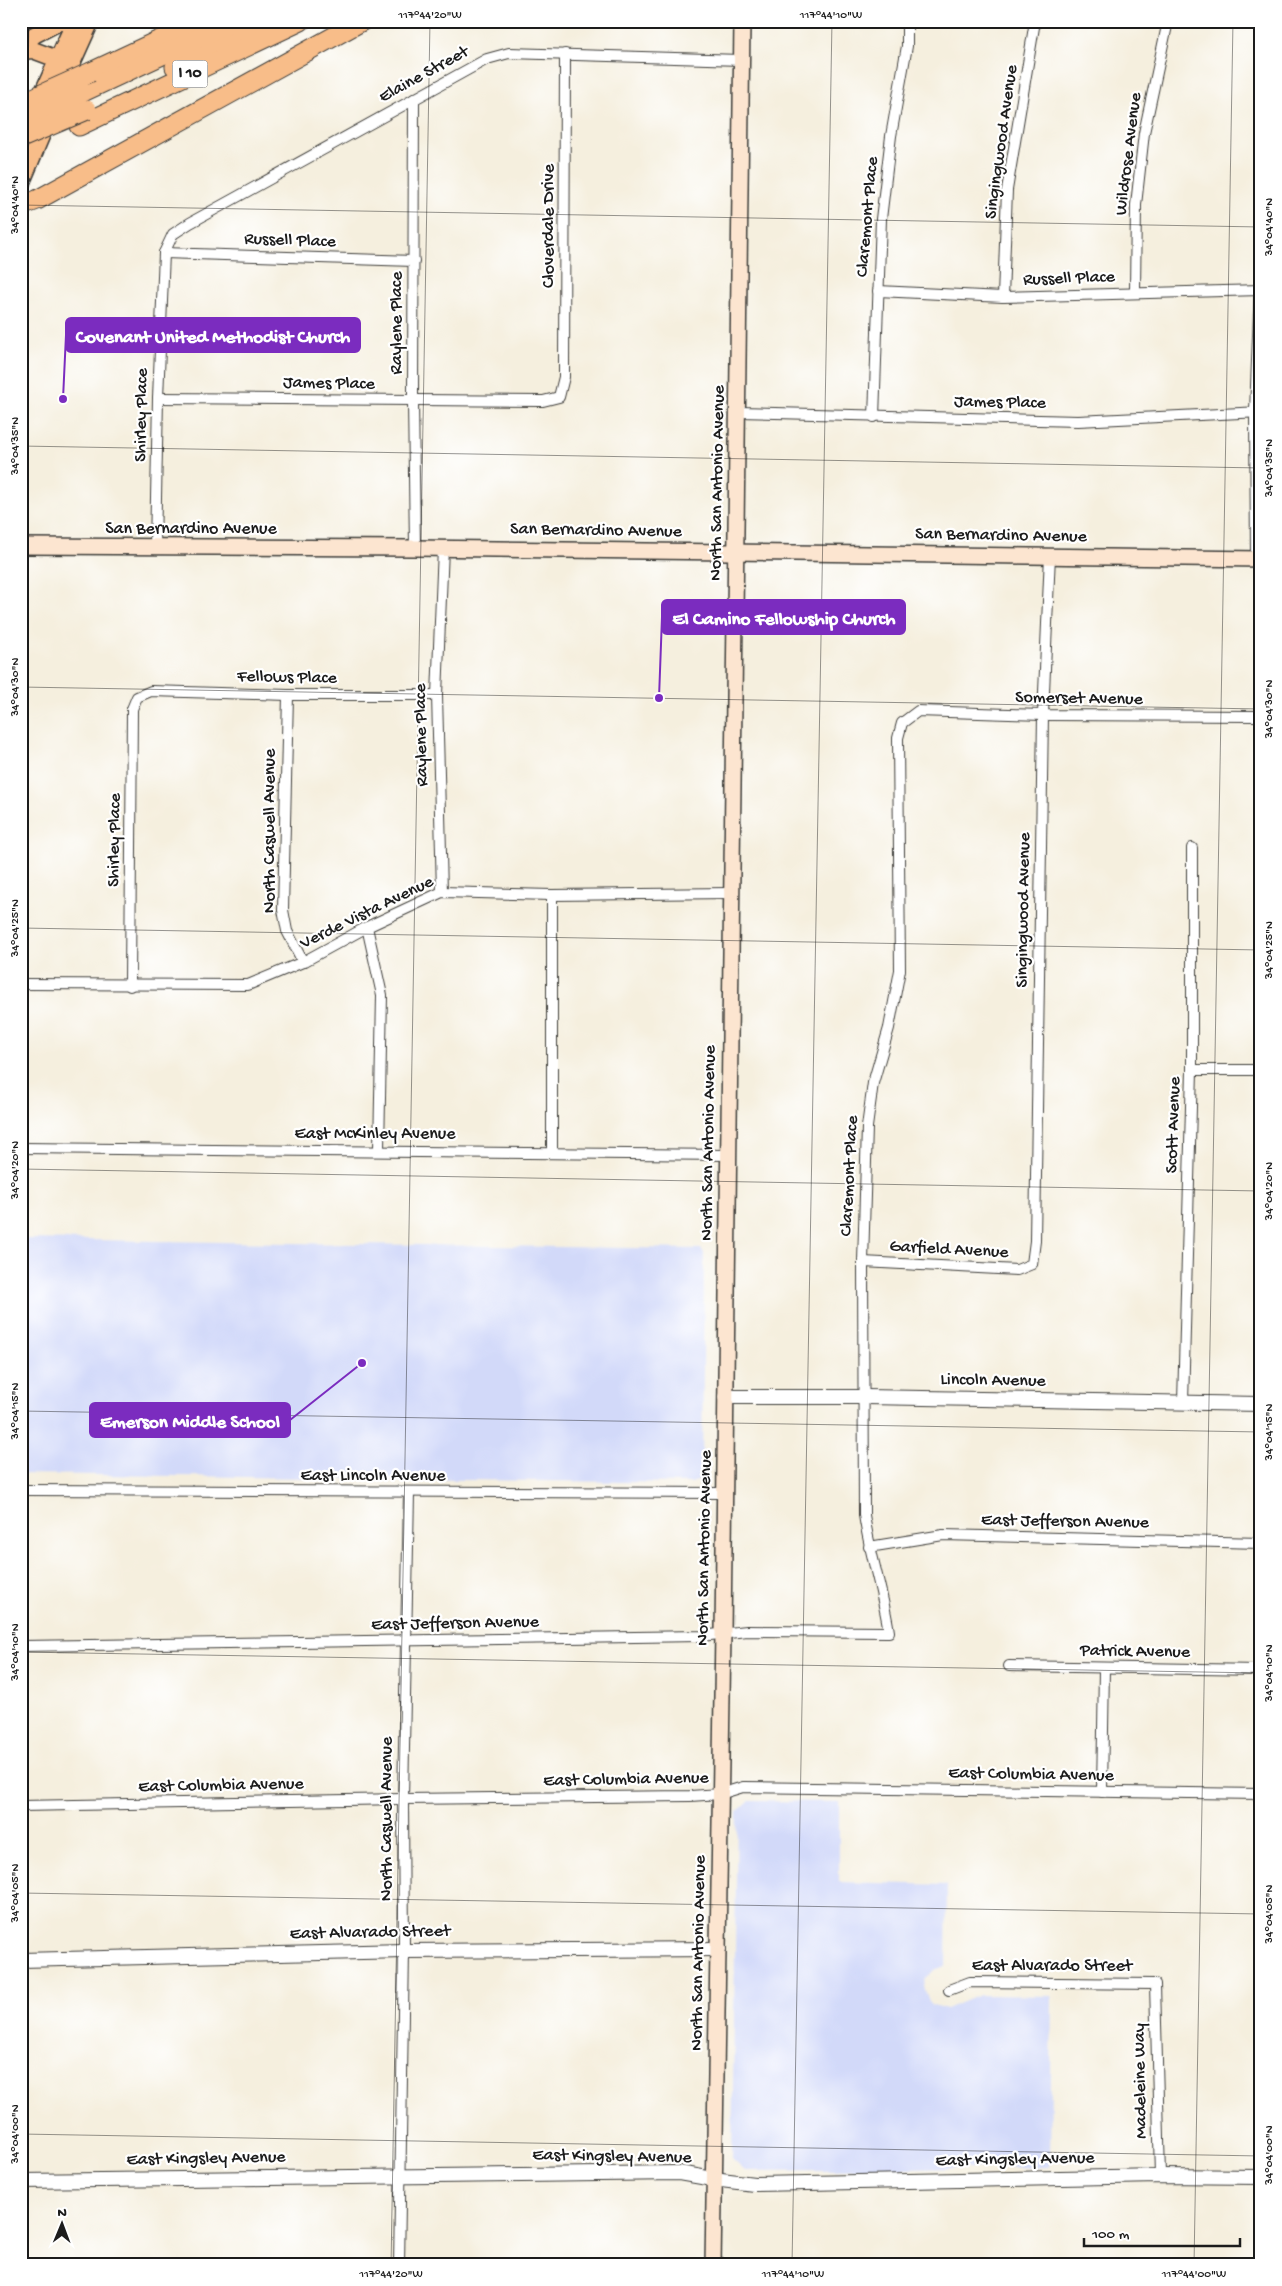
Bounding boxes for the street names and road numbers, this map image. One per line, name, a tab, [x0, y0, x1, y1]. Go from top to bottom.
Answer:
street label: Elaine Street	[376, 41, 474, 108]
road number: I 10	[172, 61, 208, 88]
street label: Singingwood Avenue	[981, 63, 1023, 220]
street label: Wildrose Avenue	[1111, 91, 1147, 217]
street label: Claremont Place	[852, 155, 884, 278]
street label: Cloverdale Drive	[539, 163, 560, 288]
street label: Russell Place	[244, 229, 337, 253]
street label: Russell Place	[1023, 267, 1116, 291]
street label: Raylene Place	[387, 271, 408, 374]
street label: Shirley Place	[131, 367, 153, 462]
street label: James Place	[283, 373, 376, 395]
street label: North San Antonio Avenue	[706, 384, 730, 581]
street label: James Place	[954, 392, 1047, 414]
street label: San Bernardino Avenue	[105, 519, 278, 540]
street label: San Bernardino Avenue	[510, 519, 683, 543]
street label: San Bernardino Avenue	[915, 524, 1088, 548]
street label: Fellows Place	[236, 667, 338, 689]
street label: Raylene Place	[411, 683, 433, 787]
street label: Somerset Avenue	[1015, 687, 1144, 711]
street label: North Caswell Avenue	[260, 748, 281, 913]
street label: Shirley Place	[104, 792, 126, 887]
street label: Singingwood Avenue	[1012, 831, 1036, 988]
street label: Verde Vista Avenue	[296, 871, 438, 955]
street label: North San Antonio Avenue	[697, 1044, 721, 1241]
street label: Scott Avenue	[1162, 1076, 1186, 1174]
street label: Claremont Place	[836, 1114, 864, 1237]
street label: East McKinley Avenue	[295, 1124, 456, 1145]
street label: Garfield Avenue	[889, 1236, 1010, 1264]
street label: Lincoln Avenue	[940, 1370, 1047, 1392]
street label: North San Antonio Avenue	[693, 1449, 717, 1646]
street label: East Lincoln Avenue	[301, 1466, 446, 1487]
street label: East Jefferson Avenue	[981, 1510, 1150, 1534]
street label: East Jefferson Avenue	[371, 1612, 540, 1636]
street label: Patrick Avenue	[1079, 1641, 1191, 1663]
street label: North Caswell Avenue	[377, 1736, 398, 1901]
street label: East Columbia Avenue	[948, 1763, 1115, 1787]
street label: East Columbia Avenue	[543, 1768, 710, 1792]
street label: East Columbia Avenue	[138, 1774, 305, 1798]
street label: North San Antonio Avenue	[687, 1854, 711, 2051]
street label: East Alvarado Street	[290, 1921, 452, 1945]
street label: East Alvarado Street	[972, 1956, 1134, 1977]
street label: Madeleine Way	[1129, 2023, 1153, 2139]
street label: East Kingsley Avenue	[532, 2145, 692, 2169]
street label: East Kingsley Avenue	[126, 2147, 286, 2171]
street label: East Kingsley Avenue	[935, 2148, 1095, 2172]

